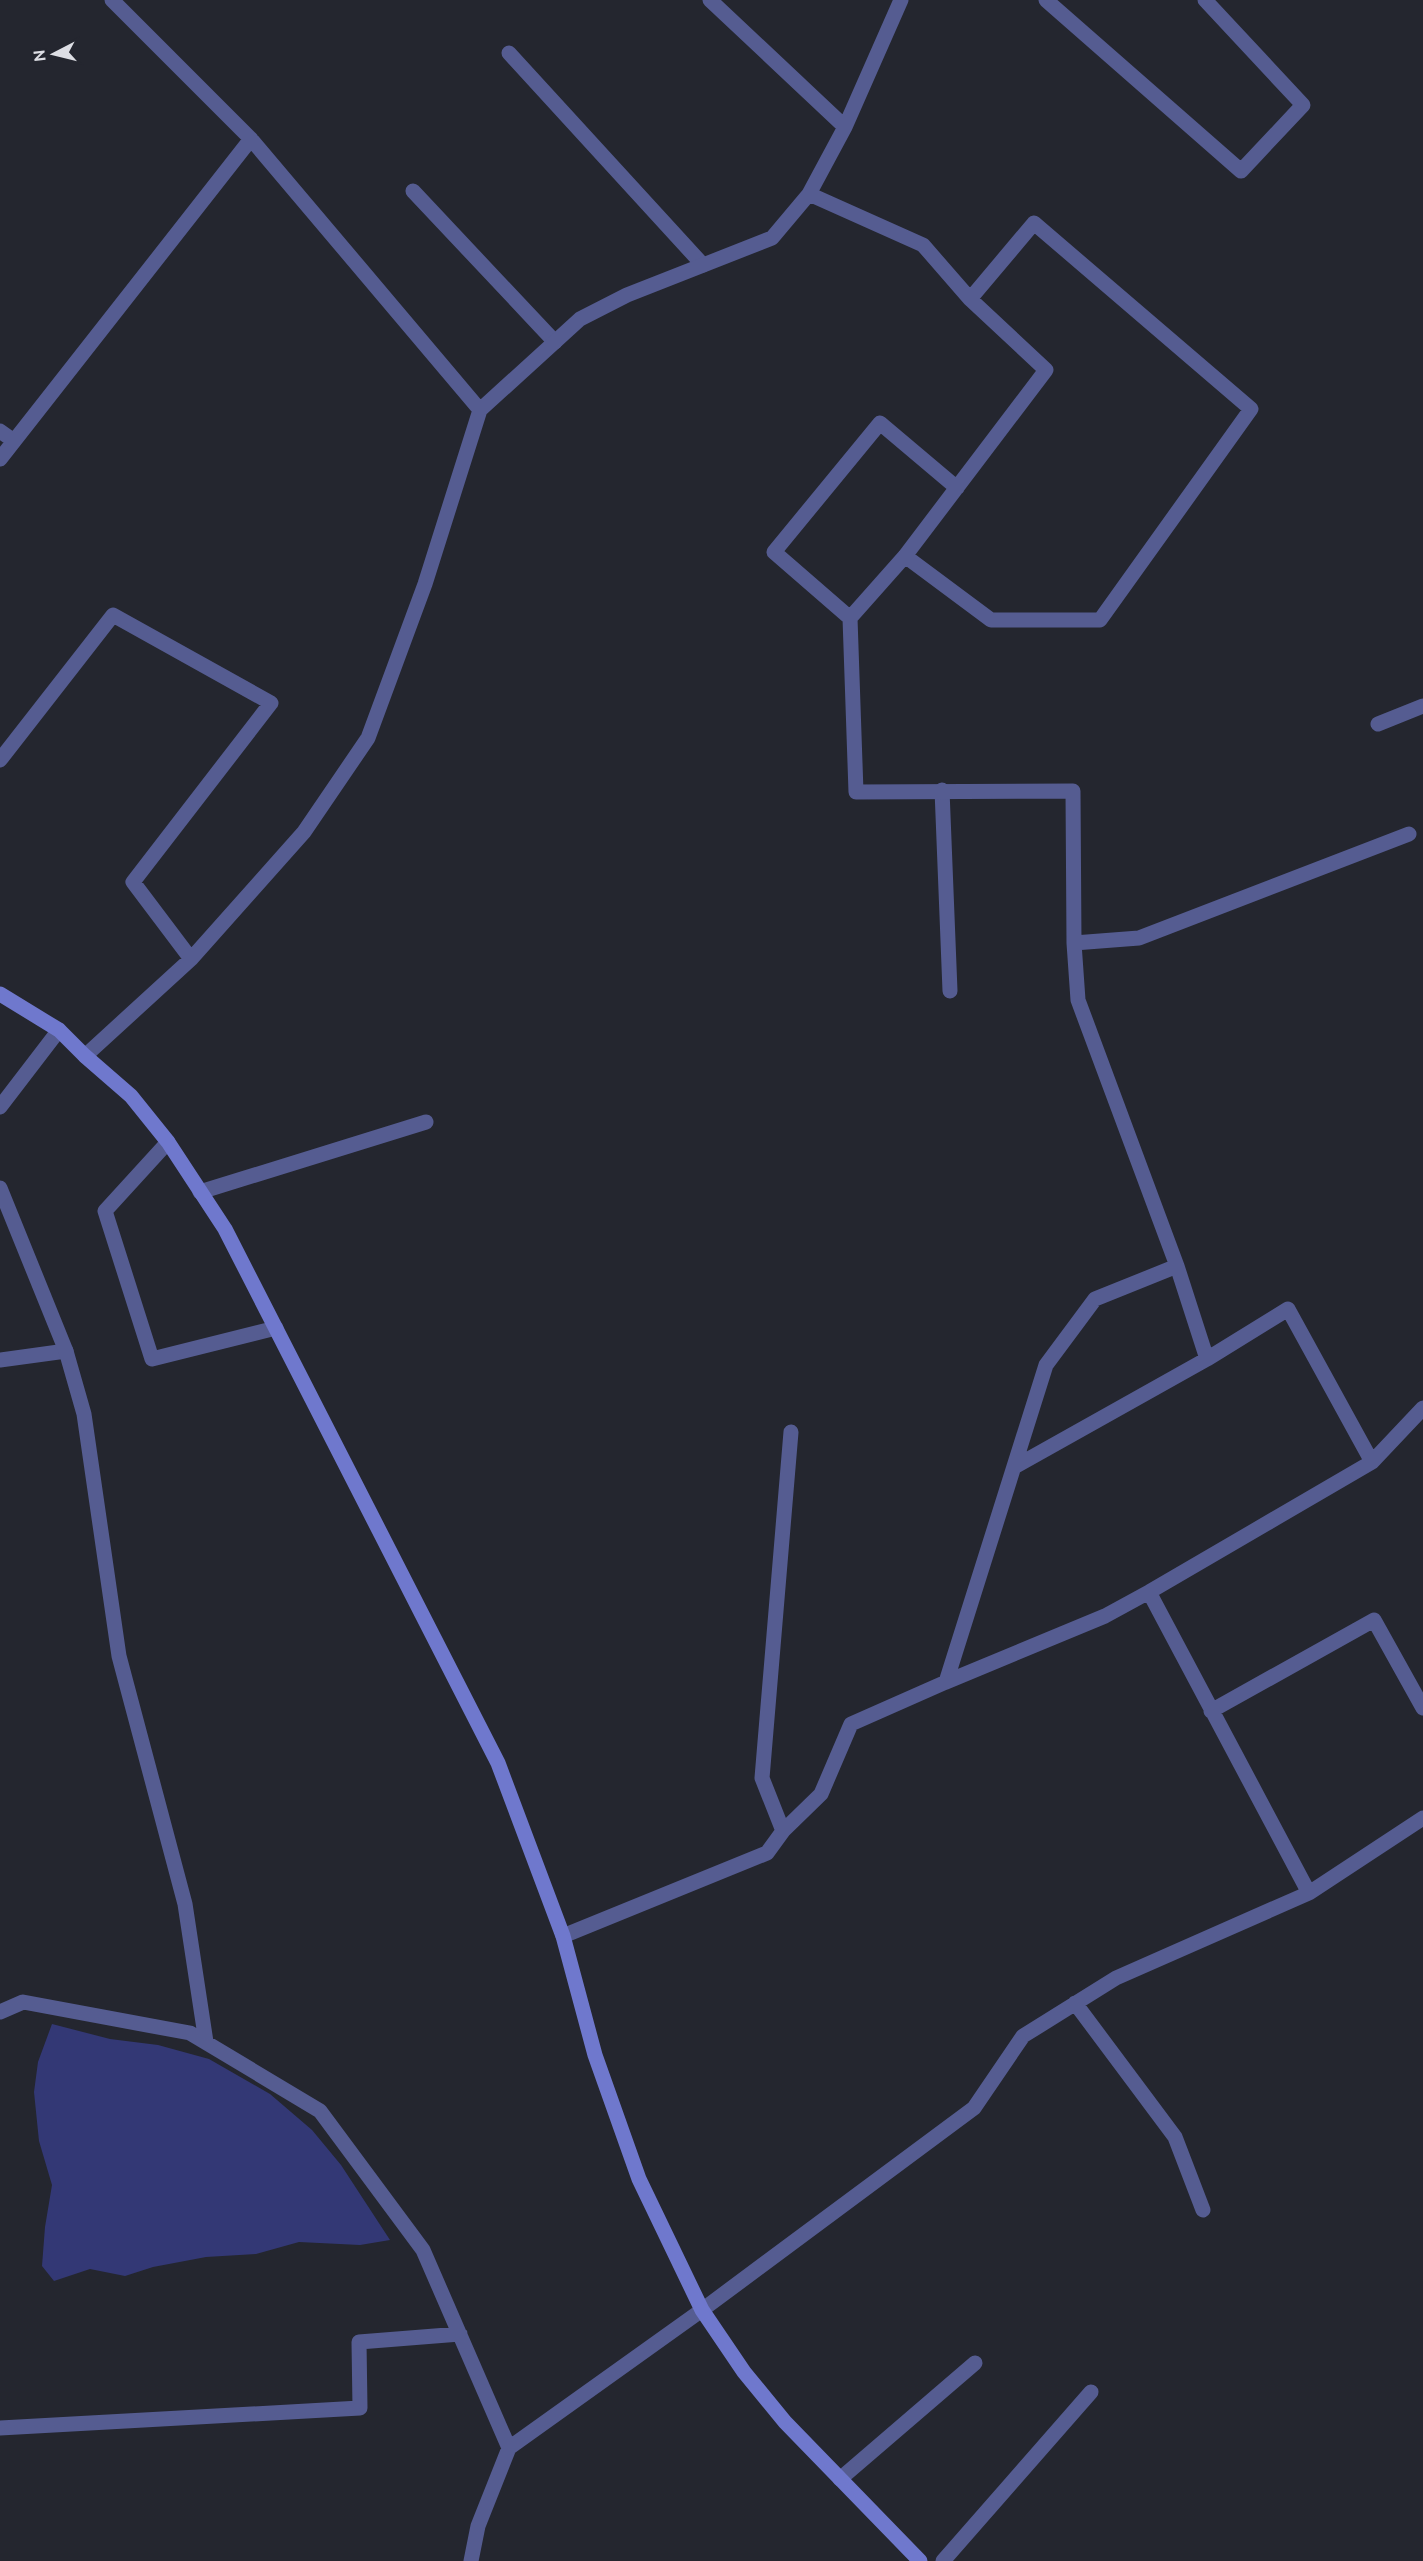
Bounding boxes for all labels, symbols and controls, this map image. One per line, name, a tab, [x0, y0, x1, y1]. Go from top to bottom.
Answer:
north arrow	[24, 24, 84, 84]
text: N	[29, 49, 49, 63]

